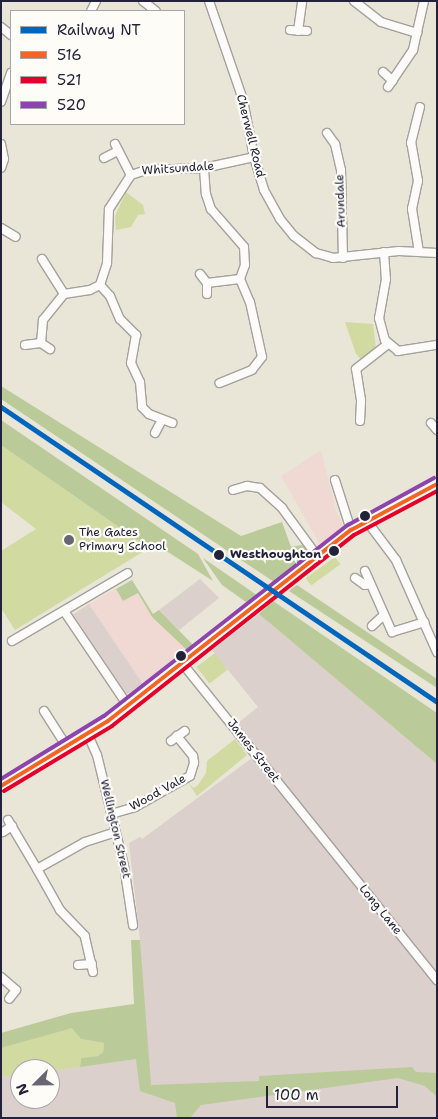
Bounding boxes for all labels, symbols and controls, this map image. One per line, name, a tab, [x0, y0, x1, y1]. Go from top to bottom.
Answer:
legend	[10, 10, 185, 125]
text: Railway NT	[57, 20, 141, 40]
text: 516	[57, 45, 82, 65]
text: 521	[57, 70, 81, 90]
street label: Cherwell Road	[233, 93, 267, 179]
text: 520	[57, 95, 86, 115]
street label: Whitsundale	[141, 159, 215, 179]
street label: Arundale	[333, 174, 349, 228]
unlabelled marker	[360, 511, 370, 521]
place label: The Gates Primary School	[79, 526, 166, 554]
marker: The Gates Primary School	[63, 534, 75, 546]
unlabelled marker	[329, 546, 339, 556]
marker: Westhoughton	[212, 548, 226, 562]
place label: Westhoughton	[230, 548, 321, 562]
unlabelled marker	[176, 651, 186, 661]
street label: James Street	[224, 716, 282, 786]
street label: Wood Vale	[127, 772, 189, 814]
street label: Wellington Street	[97, 778, 133, 880]
street label: Long Lane	[355, 882, 405, 938]
north arrow	[10, 1059, 60, 1109]
scale bar	[268, 1076, 400, 1108]
text: N	[12, 1081, 33, 1098]
text: 100 m	[274, 1085, 319, 1105]

